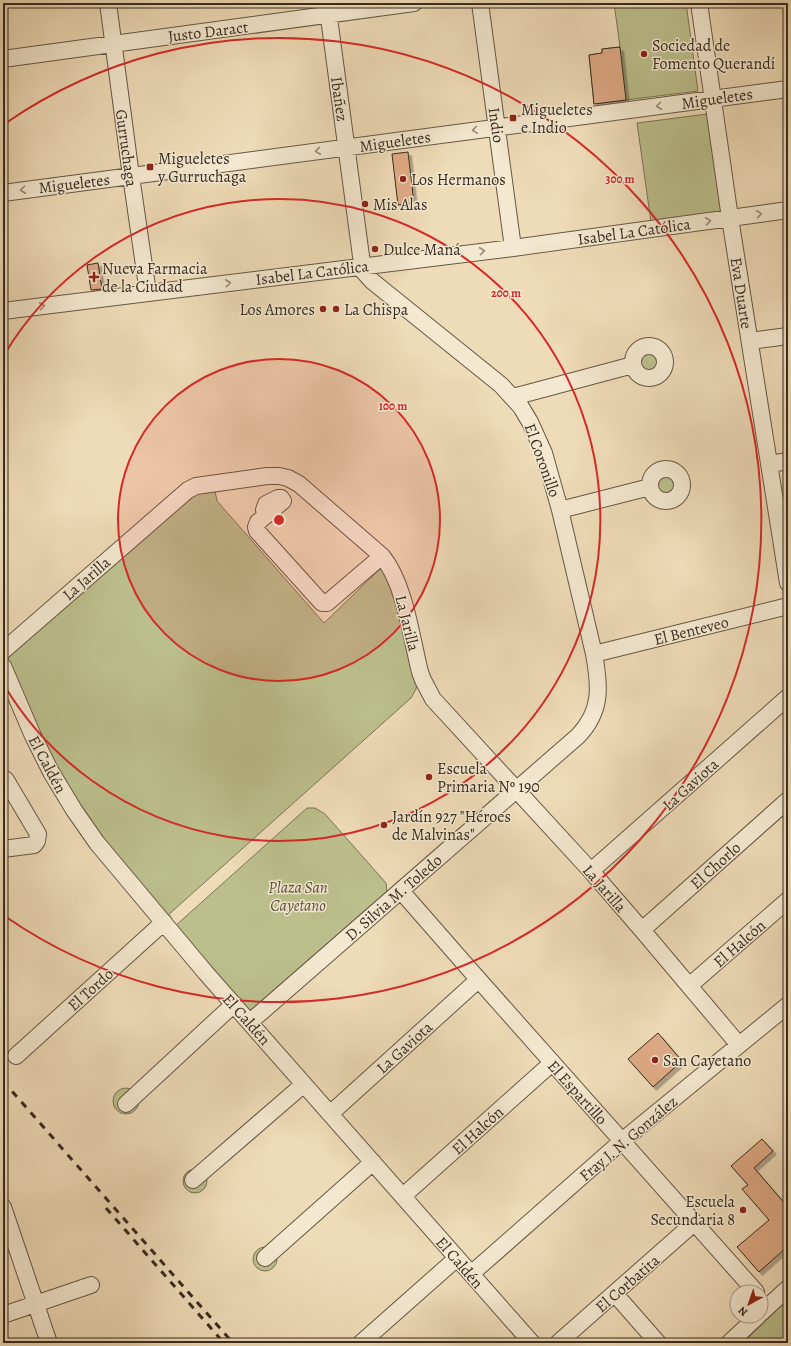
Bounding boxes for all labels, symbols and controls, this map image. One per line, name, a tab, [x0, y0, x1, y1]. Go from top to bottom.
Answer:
street label: Justo Daract	[167, 16, 249, 48]
place label: Sociedad de Fomento Querandí	[652, 35, 775, 75]
marker: Sociedad de Fomento Querandí	[639, 49, 649, 59]
street label: Ibañez	[325, 75, 353, 123]
street label: Migueletes	[680, 83, 754, 115]
place label: Migueletes e Indio	[521, 99, 593, 139]
one-way arrow	[656, 101, 662, 110]
street label: Indio	[483, 106, 509, 144]
street label: Gurruchaga	[110, 108, 142, 189]
marker: Migueletes e Indio	[508, 113, 518, 123]
one-way arrow	[472, 125, 478, 134]
street label: Migueletes	[358, 126, 432, 158]
one-way arrow	[315, 146, 321, 155]
place label: Migueletes y Gurruchaga	[157, 148, 247, 188]
marker: Migueletes y Gurruchaga	[145, 162, 155, 172]
street label: Migueletes	[37, 169, 111, 199]
place label: Los Hermanos	[411, 169, 506, 191]
text: 300 m	[605, 171, 635, 187]
marker: Los Hermanos	[398, 174, 408, 184]
one-way arrow	[20, 185, 26, 194]
place label: Mis Alas	[373, 194, 427, 216]
marker: Mis Alas	[360, 199, 370, 209]
one-way arrow	[756, 210, 762, 219]
street label: Isabel La Católica	[576, 213, 692, 251]
one-way arrow	[705, 217, 711, 226]
place label: Dulce Maná	[383, 239, 461, 261]
marker: Dulce Maná	[370, 244, 380, 254]
one-way arrow	[479, 247, 485, 256]
street label: Isabel La Católica	[254, 255, 370, 291]
street label: Eva Duarte	[724, 256, 758, 331]
place label: Nueva Farmacia de la Ciudad	[102, 258, 208, 298]
marker: Nueva Farmacia de la Ciudad	[89, 272, 99, 282]
one-way arrow	[225, 279, 231, 288]
text: 200 m	[491, 285, 521, 301]
place label: Los Amores	[239, 299, 315, 321]
place label: La Chispa	[344, 299, 409, 321]
one-way arrow	[39, 302, 45, 311]
marker: Los Amores	[318, 304, 328, 314]
marker: La Chispa	[331, 304, 341, 314]
text: 100 m	[379, 398, 407, 414]
street label: El Coronillo	[519, 420, 566, 500]
centre of rings	[272, 513, 286, 527]
street label: La Jarilla	[58, 551, 116, 606]
street label: La Jarilla	[389, 593, 425, 654]
street label: El Benteveo	[652, 611, 731, 651]
street label: El Caldén	[23, 732, 72, 797]
street label: La Gaviota	[658, 753, 724, 816]
place label: Escuela Primaria Nº 190	[437, 758, 540, 798]
marker: Escuela Primaria Nº 190	[424, 772, 434, 782]
place label: Jardín 927 "Héroes de Malvinas"	[392, 806, 511, 846]
marker: Jardín 927 "Héroes de Malvinas"	[379, 820, 389, 830]
street label: El Chorlo	[686, 837, 746, 894]
street label: D. Silvia M. Toledo	[340, 849, 447, 946]
street label: La Jarilla	[577, 860, 632, 918]
park label: Plaza San Cayetano	[268, 877, 328, 917]
street label: El Halcón	[709, 915, 771, 973]
street label: El Tordo	[63, 963, 118, 1016]
street label: El Caldén	[217, 989, 275, 1050]
street label: La Gaviota	[372, 1016, 438, 1079]
place label: San Cayetano	[663, 1050, 751, 1072]
marker: San Cayetano	[650, 1055, 660, 1065]
street label: El Espartillo	[542, 1056, 612, 1130]
street label: Fray J. N. González	[575, 1091, 683, 1187]
street label: El Halcón	[447, 1101, 509, 1160]
place label: Escuela Secundaria 8	[650, 1191, 736, 1231]
marker: Escuela Secundaria 8	[738, 1205, 748, 1215]
street label: El Caldén	[430, 1232, 488, 1294]
street label: El Corbatita	[591, 1249, 665, 1318]
north arrow	[729, 1284, 769, 1324]
text: N	[735, 1303, 751, 1320]

